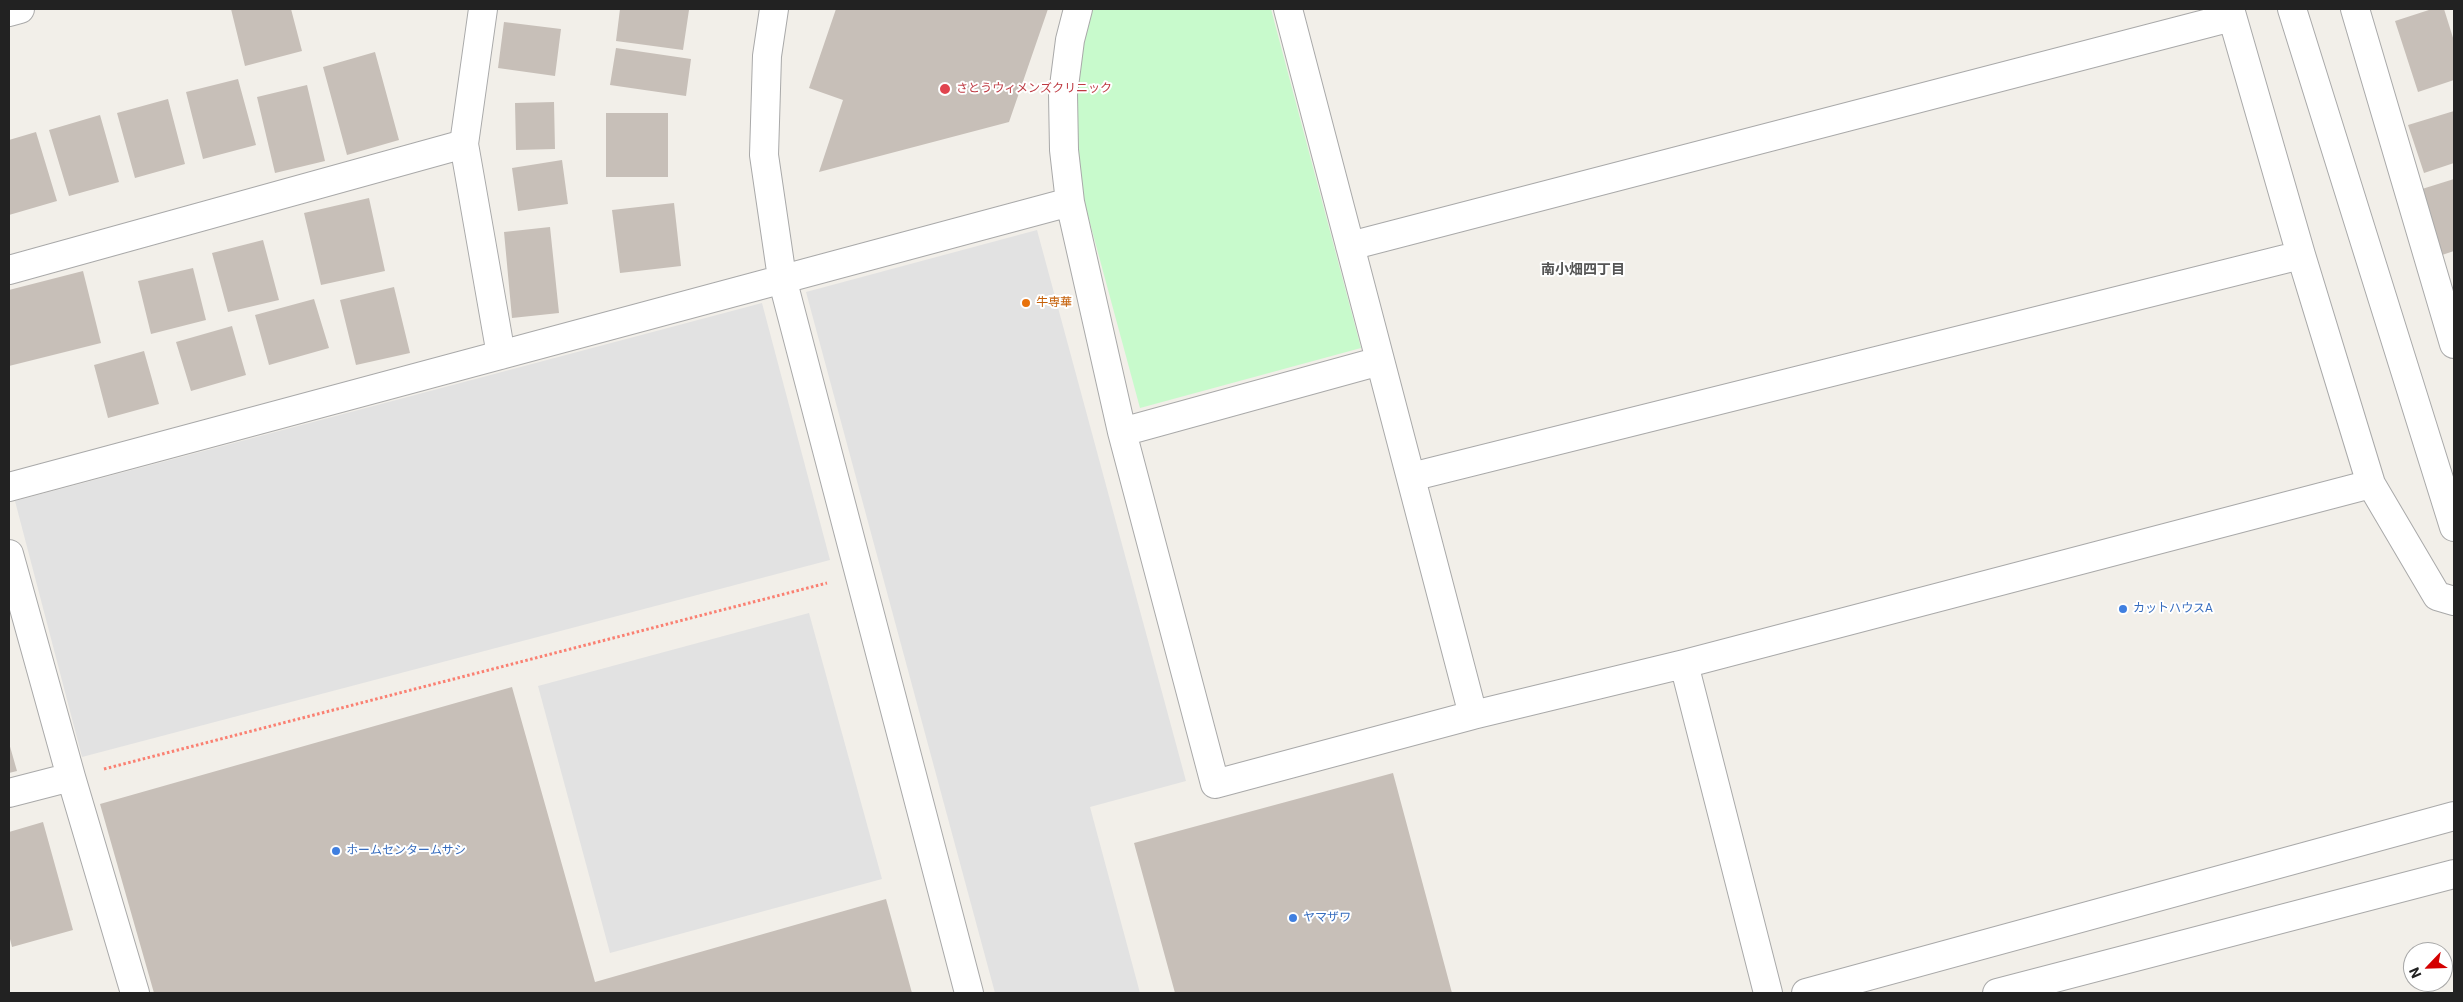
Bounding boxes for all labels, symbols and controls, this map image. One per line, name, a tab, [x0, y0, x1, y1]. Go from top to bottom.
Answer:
marker: さとうウィメンズクリニック	[938, 82, 952, 96]
place label: さとうウィメンズクリニック	[956, 82, 1112, 96]
district label: 南小畑四丁目	[1541, 262, 1625, 278]
place label: 牛専華	[1036, 296, 1072, 310]
marker: 牛専華	[1020, 297, 1032, 309]
place label: カットハウスA	[2133, 602, 2213, 616]
marker: カットハウスA	[2117, 603, 2129, 615]
place label: ホームセンタームサシ	[346, 844, 466, 858]
marker: ホームセンタームサシ	[330, 845, 342, 857]
place label: ヤマザワ	[1303, 911, 1351, 925]
marker: ヤマザワ	[1287, 912, 1299, 924]
north arrow	[2403, 942, 2453, 992]
text: N	[2406, 965, 2425, 980]

